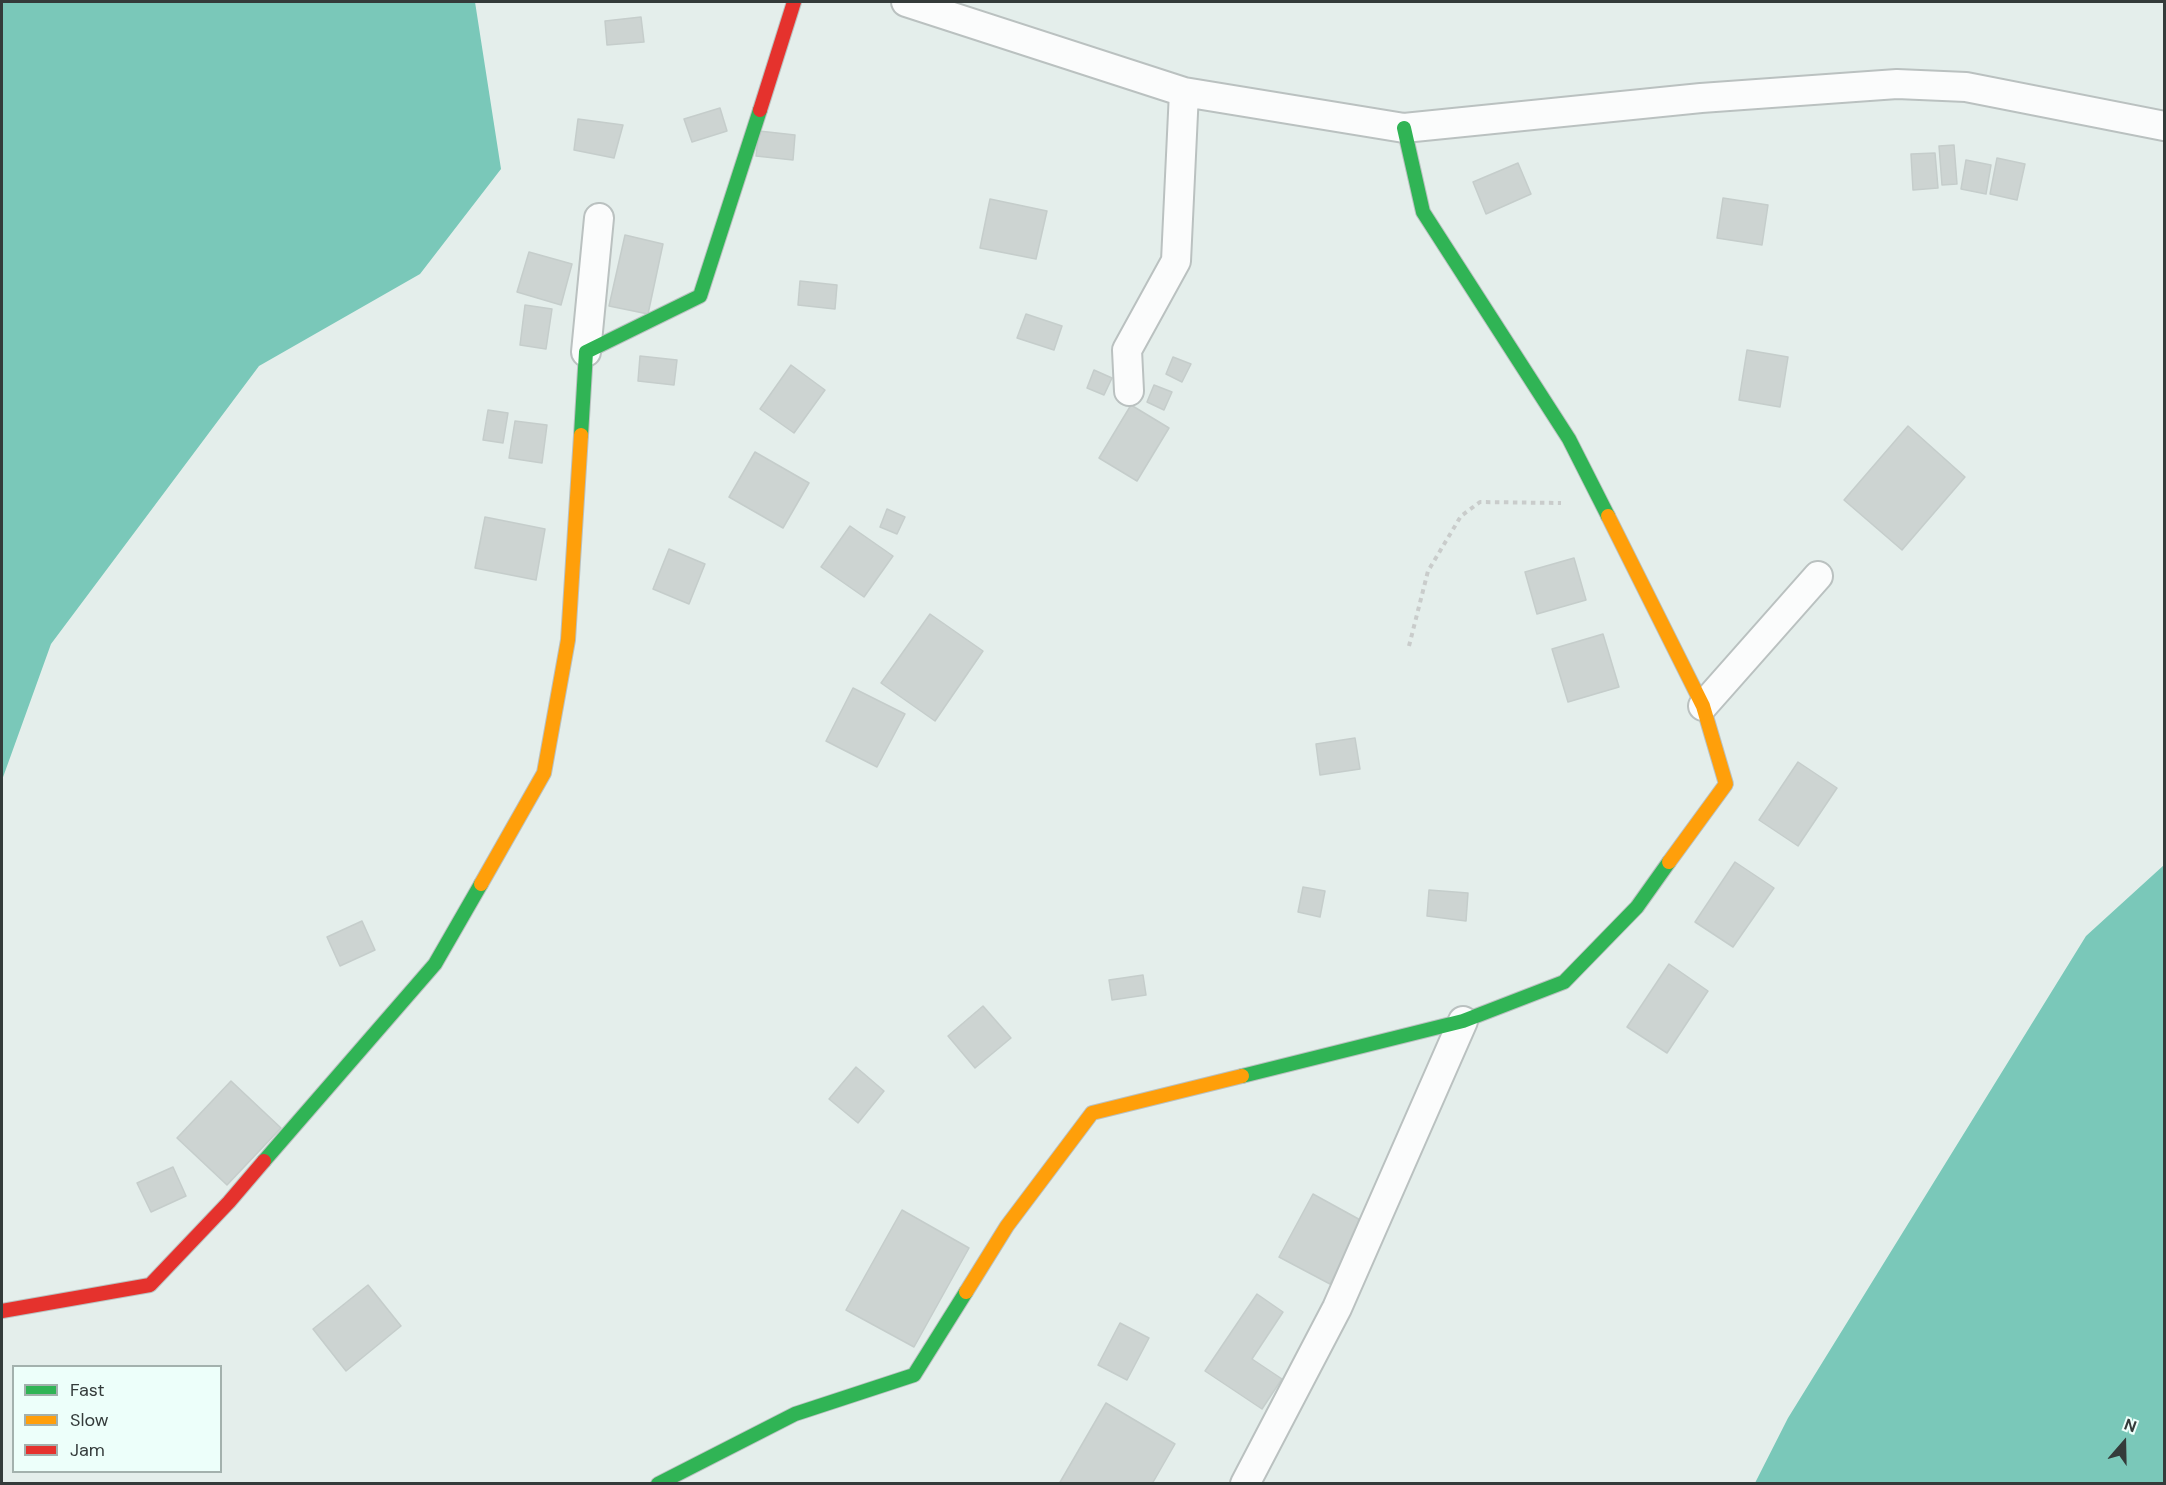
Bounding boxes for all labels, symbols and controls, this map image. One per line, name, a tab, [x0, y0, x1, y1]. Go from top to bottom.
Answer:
legend	[12, 1365, 222, 1473]
text: Fast	[70, 1378, 105, 1402]
text: Slow	[70, 1408, 109, 1432]
north arrow	[2094, 1413, 2154, 1473]
text: N	[2121, 1414, 2139, 1437]
text: Jam	[70, 1438, 105, 1462]

